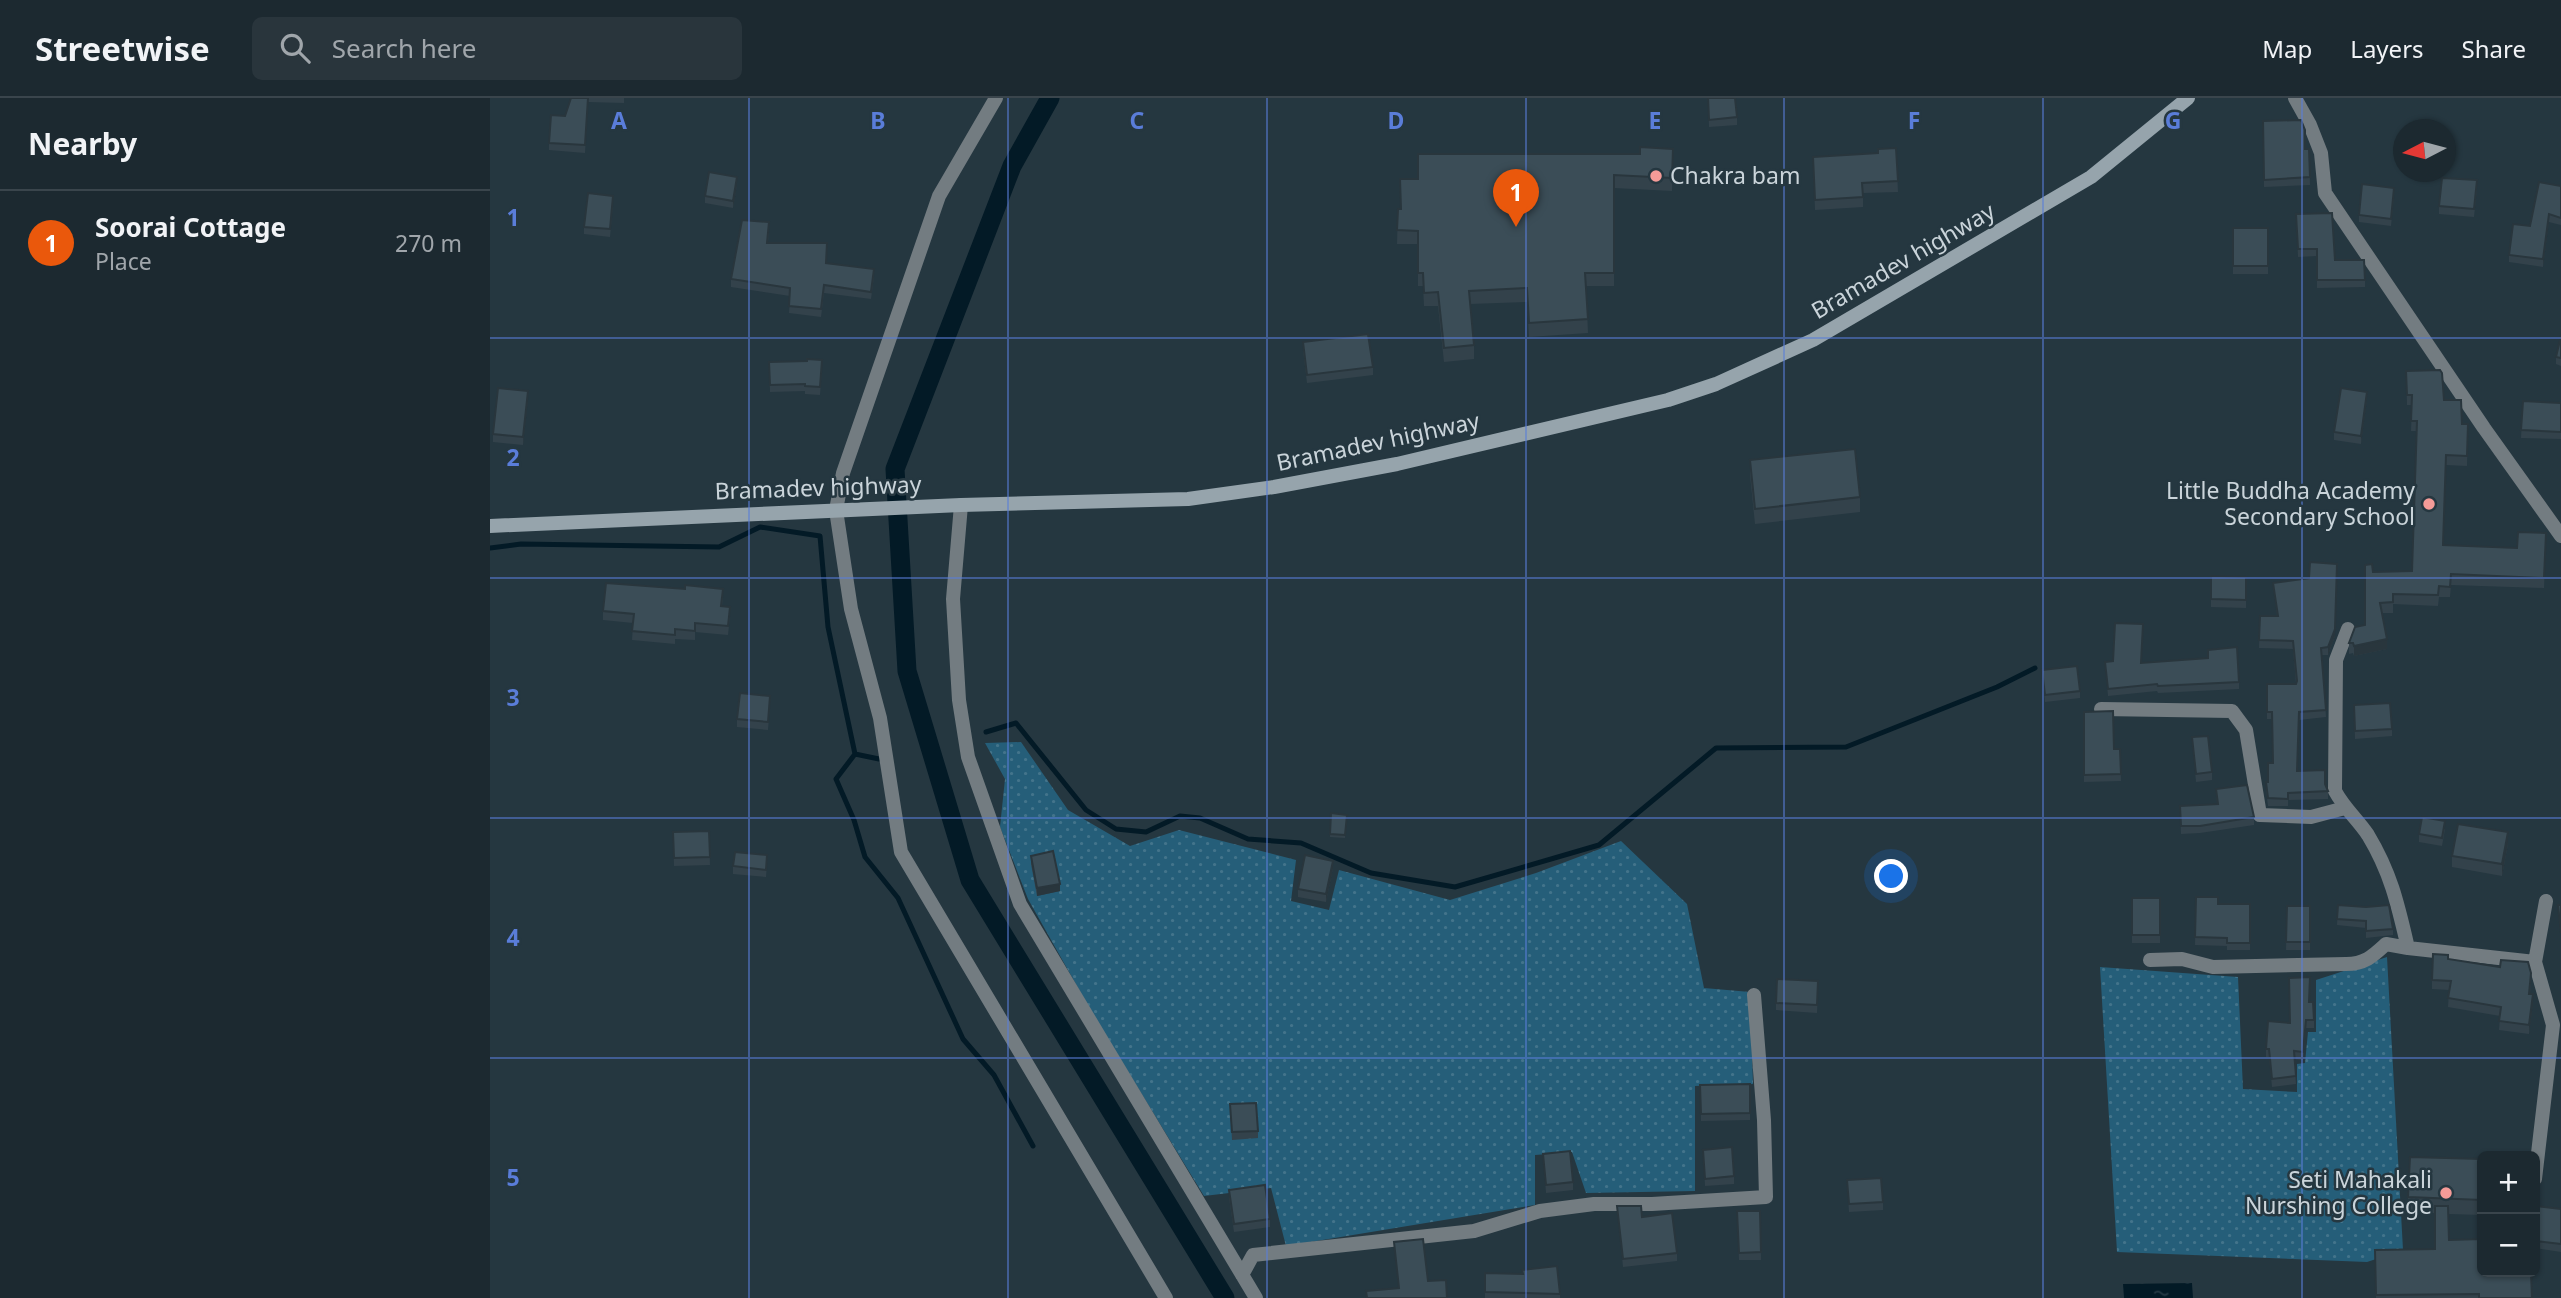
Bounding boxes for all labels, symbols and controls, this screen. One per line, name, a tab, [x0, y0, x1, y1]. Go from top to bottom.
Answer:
search box	[252, 17, 742, 80]
text: Streetwise	[35, 26, 210, 71]
icon: search	[276, 29, 314, 67]
text: Search here	[332, 30, 476, 66]
text: Map	[2262, 32, 2312, 65]
text: Layers	[2350, 32, 2424, 65]
text: Share	[2462, 32, 2526, 65]
text: A	[611, 104, 627, 136]
text: B	[870, 104, 886, 136]
text: C	[1130, 104, 1145, 136]
text: D	[1388, 104, 1404, 136]
text: E	[1649, 104, 1661, 136]
text: F	[1908, 104, 1920, 136]
text: G	[2165, 104, 2181, 136]
north arrow	[2393, 119, 2456, 182]
text: Nearby	[28, 123, 137, 164]
place label: Chakra bam	[1670, 159, 1800, 191]
marker: Chakra bam	[1648, 168, 1664, 184]
pin: 1	[1493, 169, 1539, 227]
street label: Bramadev highway	[1805, 194, 2000, 326]
text: 1	[506, 201, 520, 233]
text: Soorai Cottage	[95, 209, 286, 245]
text: 1	[44, 227, 58, 259]
text: 270 m	[395, 227, 462, 259]
text: Place	[95, 245, 152, 277]
street label: Bramadev highway	[1273, 404, 1483, 478]
text: 2	[506, 441, 520, 473]
street label: Bramadev highway	[714, 467, 922, 507]
place label: Little Buddha Academy Secondary School	[2166, 474, 2415, 532]
marker: Little Buddha Academy Secondary School	[2421, 496, 2437, 512]
text: 3	[506, 681, 520, 713]
your location	[1874, 859, 1908, 893]
text: 4	[506, 921, 520, 953]
map controls	[2477, 1151, 2540, 1277]
button: +	[2477, 1151, 2540, 1214]
text: 5	[506, 1161, 520, 1193]
place label: Seti Mahakali Nurshing College	[2245, 1163, 2432, 1221]
marker: Seti Mahakali Nurshing College	[2438, 1185, 2454, 1201]
button: −	[2477, 1214, 2540, 1277]

